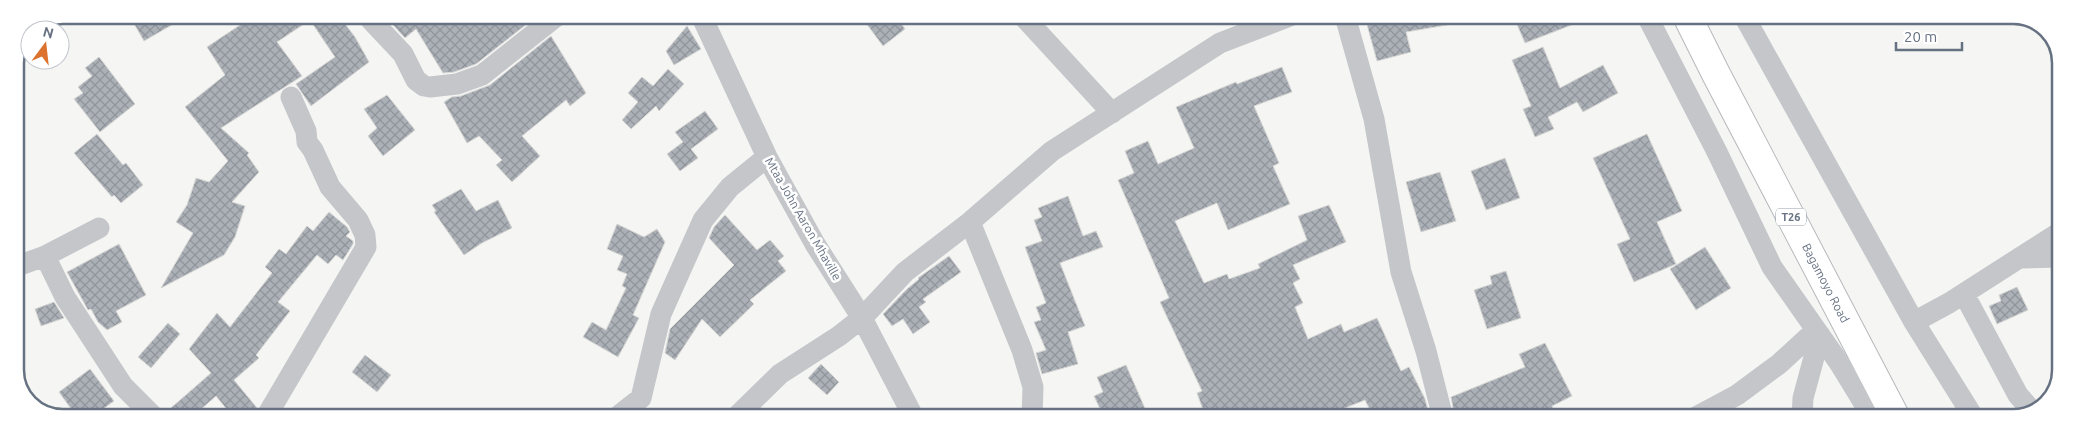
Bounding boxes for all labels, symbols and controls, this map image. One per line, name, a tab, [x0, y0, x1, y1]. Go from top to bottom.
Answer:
north arrow	[20, 20, 70, 70]
scale bar	[1896, 20, 1962, 52]
text: N	[41, 23, 55, 42]
text: 20 m	[1904, 28, 1937, 45]
street label: Mtaa John Aaron Mhaville	[763, 155, 844, 283]
road number: T26	[1776, 208, 1806, 226]
street label: Bagamoyo Road	[1800, 241, 1852, 325]

